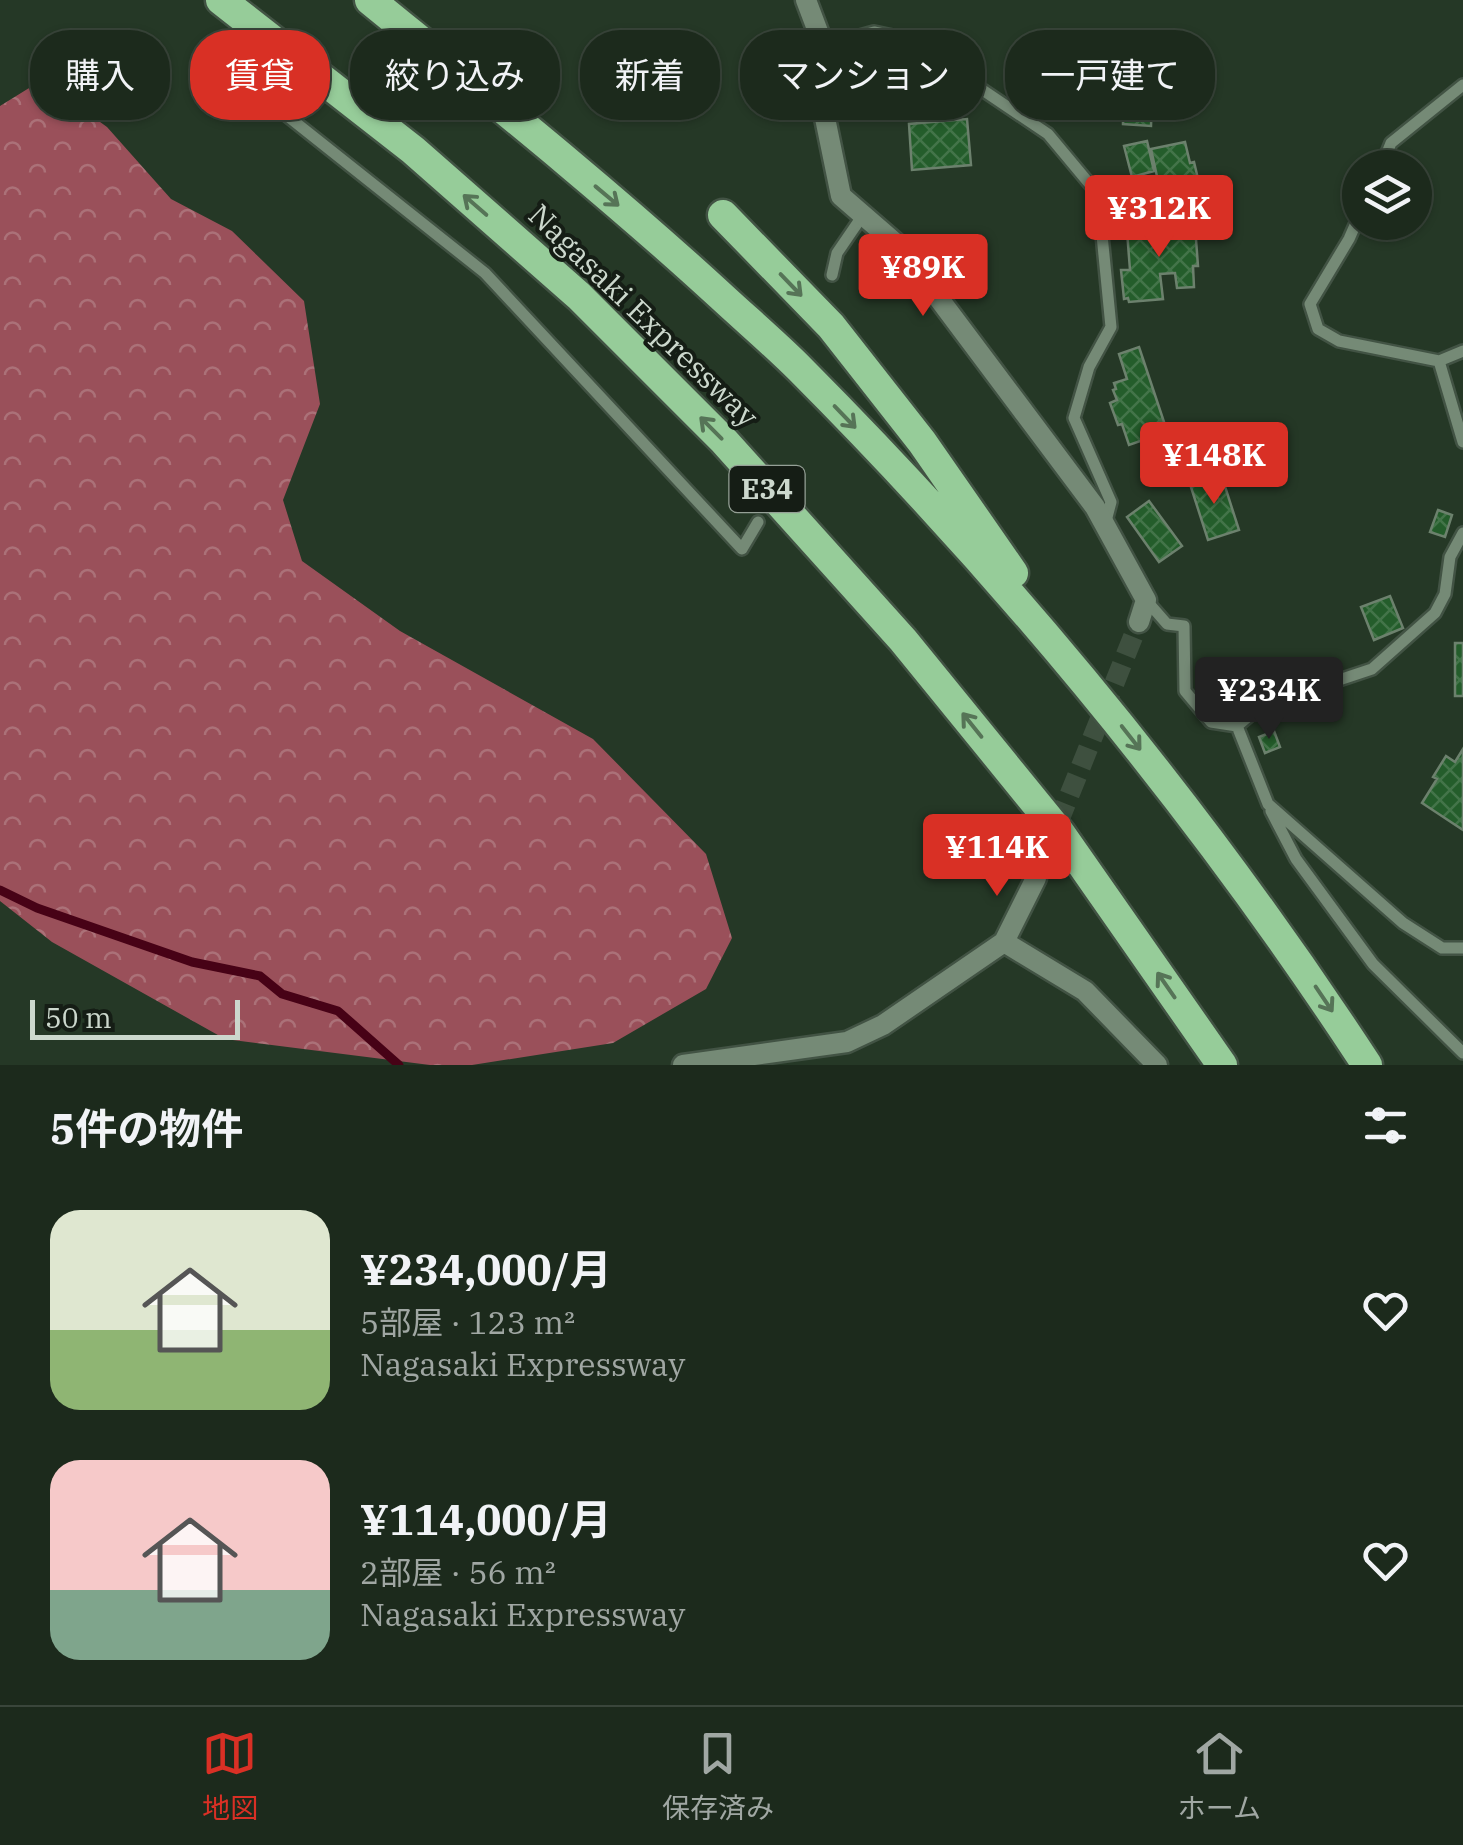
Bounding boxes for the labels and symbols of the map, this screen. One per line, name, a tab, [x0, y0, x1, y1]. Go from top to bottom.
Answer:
pin: ¥312K	[1089, 175, 1229, 260]
one-way arrow	[594, 184, 619, 207]
one-way arrow	[463, 193, 488, 216]
street label: Nagasaki Expressway	[521, 195, 767, 435]
pin: ¥89K	[864, 234, 982, 319]
one-way arrow	[779, 272, 803, 296]
one-way arrow	[833, 404, 857, 428]
one-way arrow	[700, 416, 724, 440]
pin: ¥148K	[1144, 422, 1284, 507]
road number: E34	[730, 466, 804, 512]
pin: ¥234K	[1199, 657, 1339, 742]
one-way arrow	[961, 712, 983, 738]
one-way arrow	[1120, 724, 1141, 751]
pin: ¥114K	[927, 814, 1067, 899]
one-way arrow	[1156, 972, 1177, 999]
one-way arrow	[1313, 984, 1334, 1012]
scale bar	[30, 995, 240, 1040]

